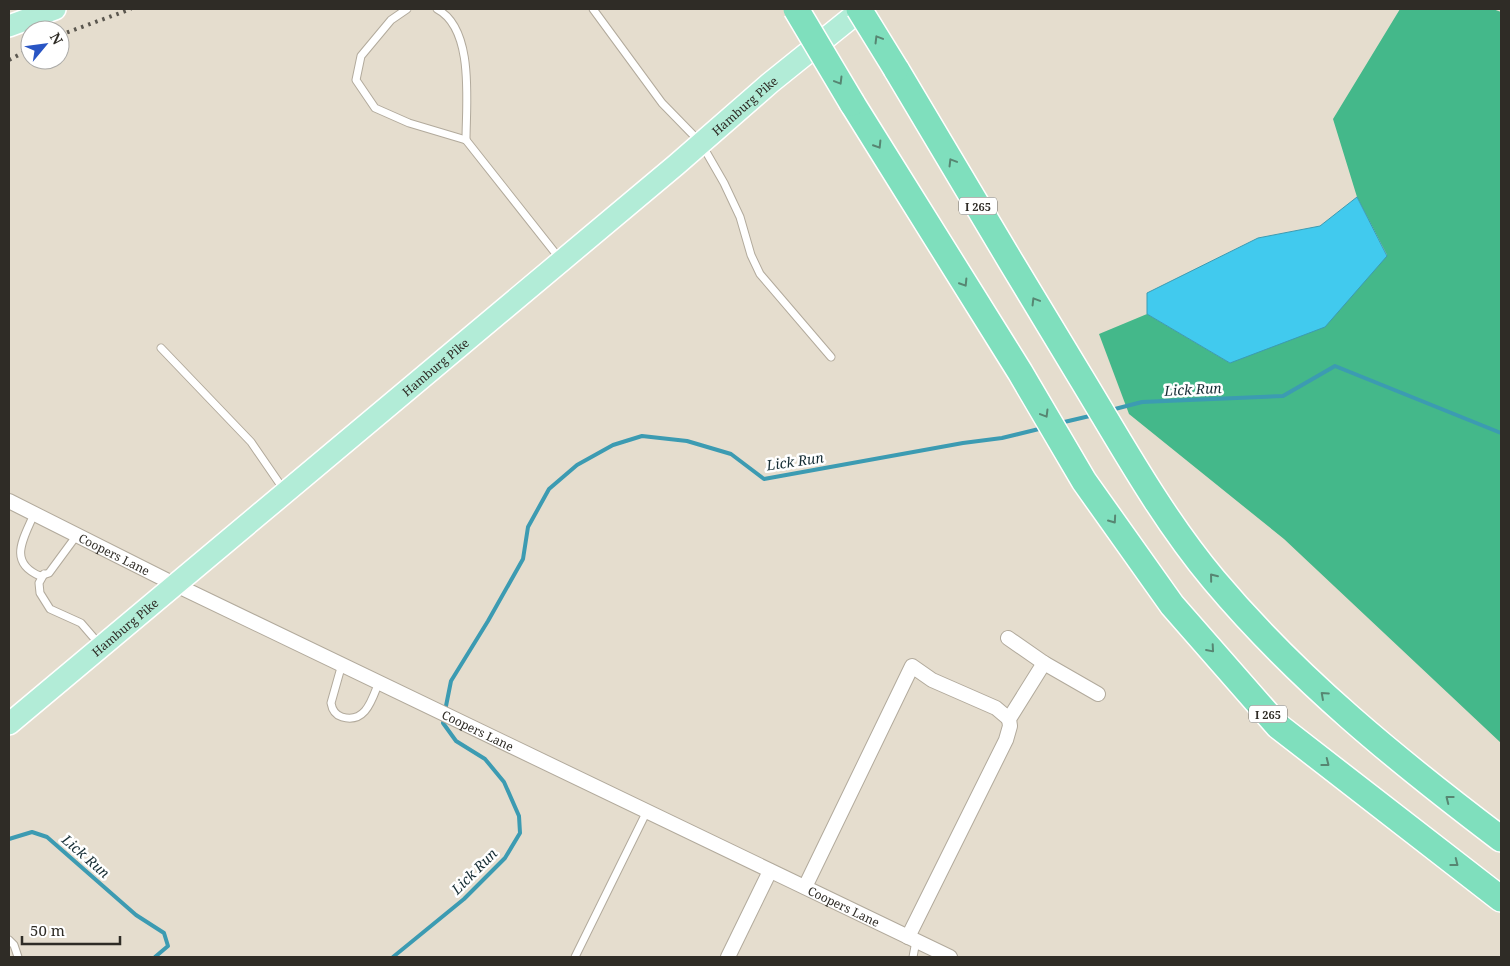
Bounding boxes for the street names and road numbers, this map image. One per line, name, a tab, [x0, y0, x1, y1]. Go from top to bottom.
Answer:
street label: Hamburg Pike	[708, 72, 781, 139]
road number: I 265	[959, 198, 997, 215]
street label: Hamburg Pike	[398, 334, 472, 400]
street label: Coopers Lane	[76, 529, 153, 579]
street label: Hamburg Pike	[88, 594, 162, 660]
street label: Coopers Lane	[439, 706, 517, 755]
road number: I 265	[1249, 706, 1287, 722]
street label: Coopers Lane	[805, 882, 883, 931]

